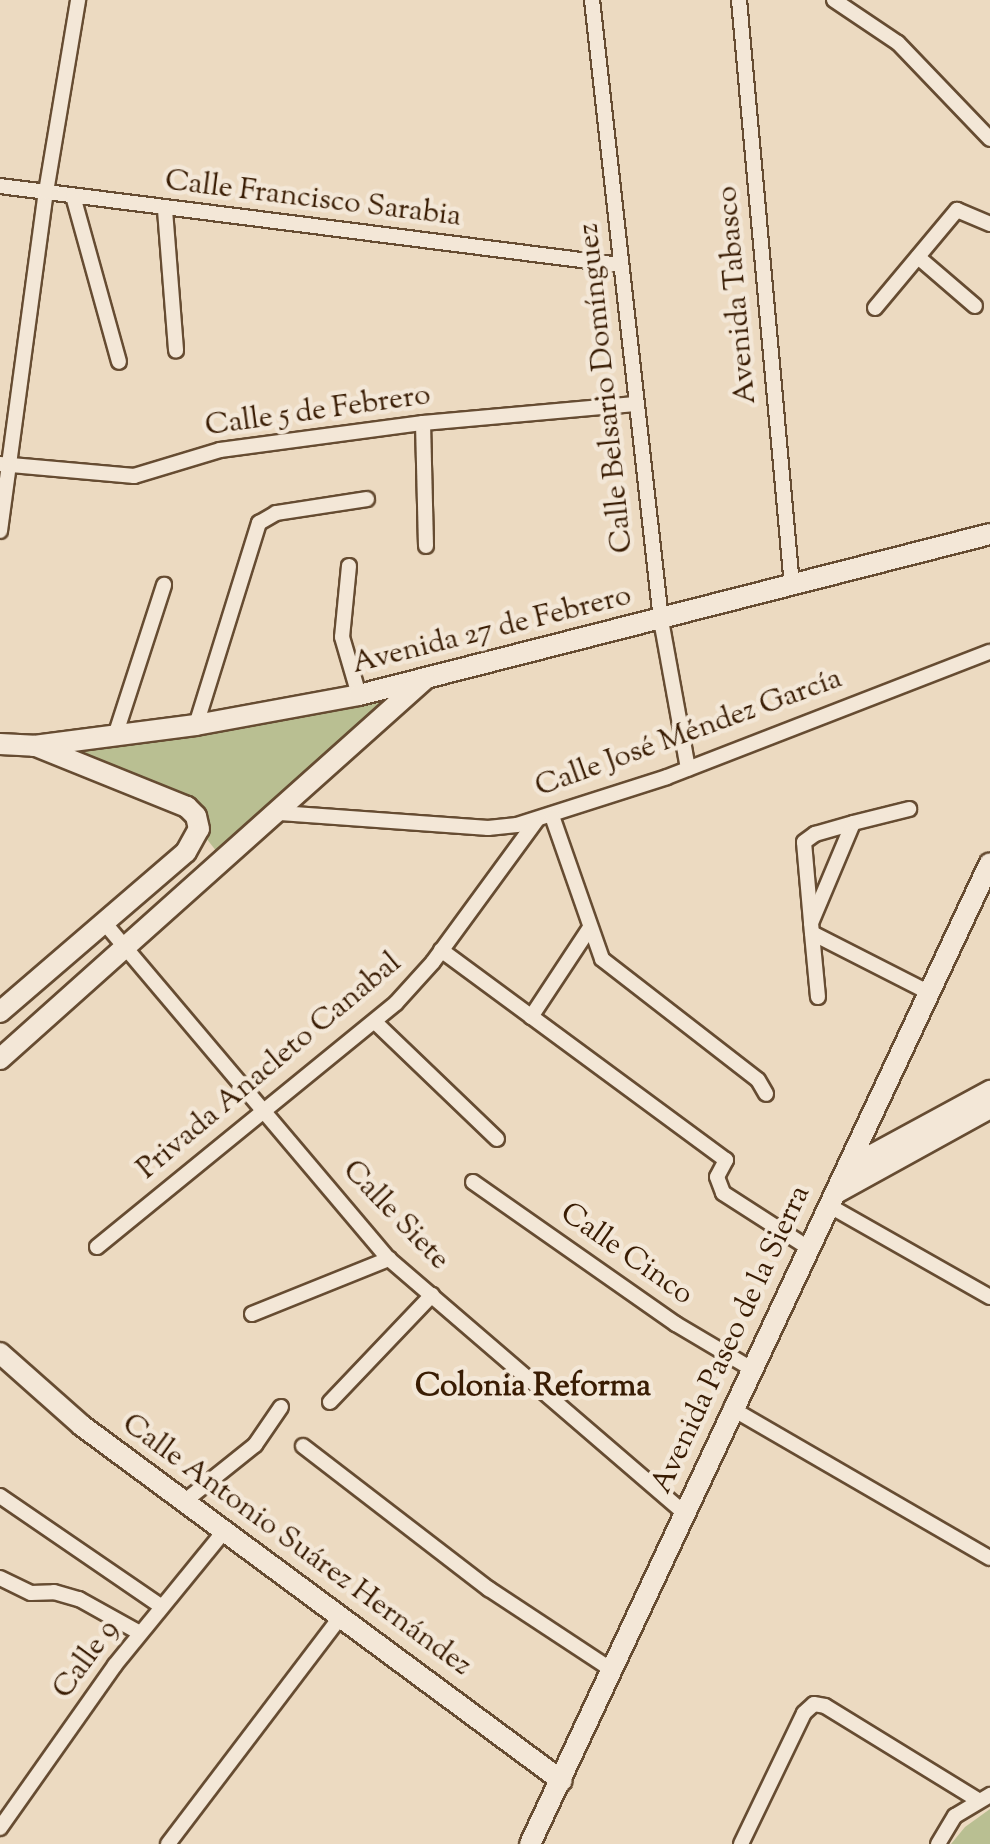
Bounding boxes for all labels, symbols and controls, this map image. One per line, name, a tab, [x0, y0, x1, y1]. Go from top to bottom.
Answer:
street label: Calle Francisco Sarabia	[163, 164, 463, 236]
street label: Avenida Tabasco	[711, 184, 765, 406]
street label: Calle Belsario Domínguez	[572, 221, 642, 555]
street label: Calle 5 de Febrero	[203, 378, 433, 446]
street label: Avenida 27 de Febrero	[349, 579, 635, 683]
street label: Calle José Méndez García	[531, 662, 847, 806]
street label: Privada Anacleto Canabal	[131, 946, 409, 1188]
street label: Calle Siete	[334, 1154, 456, 1278]
street label: Avenida Paseo de la Sierra	[645, 1180, 819, 1500]
street label: Calle Cinco	[553, 1196, 699, 1314]
district label: Colonia Reforma	[415, 1368, 651, 1406]
street label: Calle Antonio Suárez Hernández	[114, 1407, 478, 1685]
street label: Calle 9	[46, 1613, 128, 1707]

